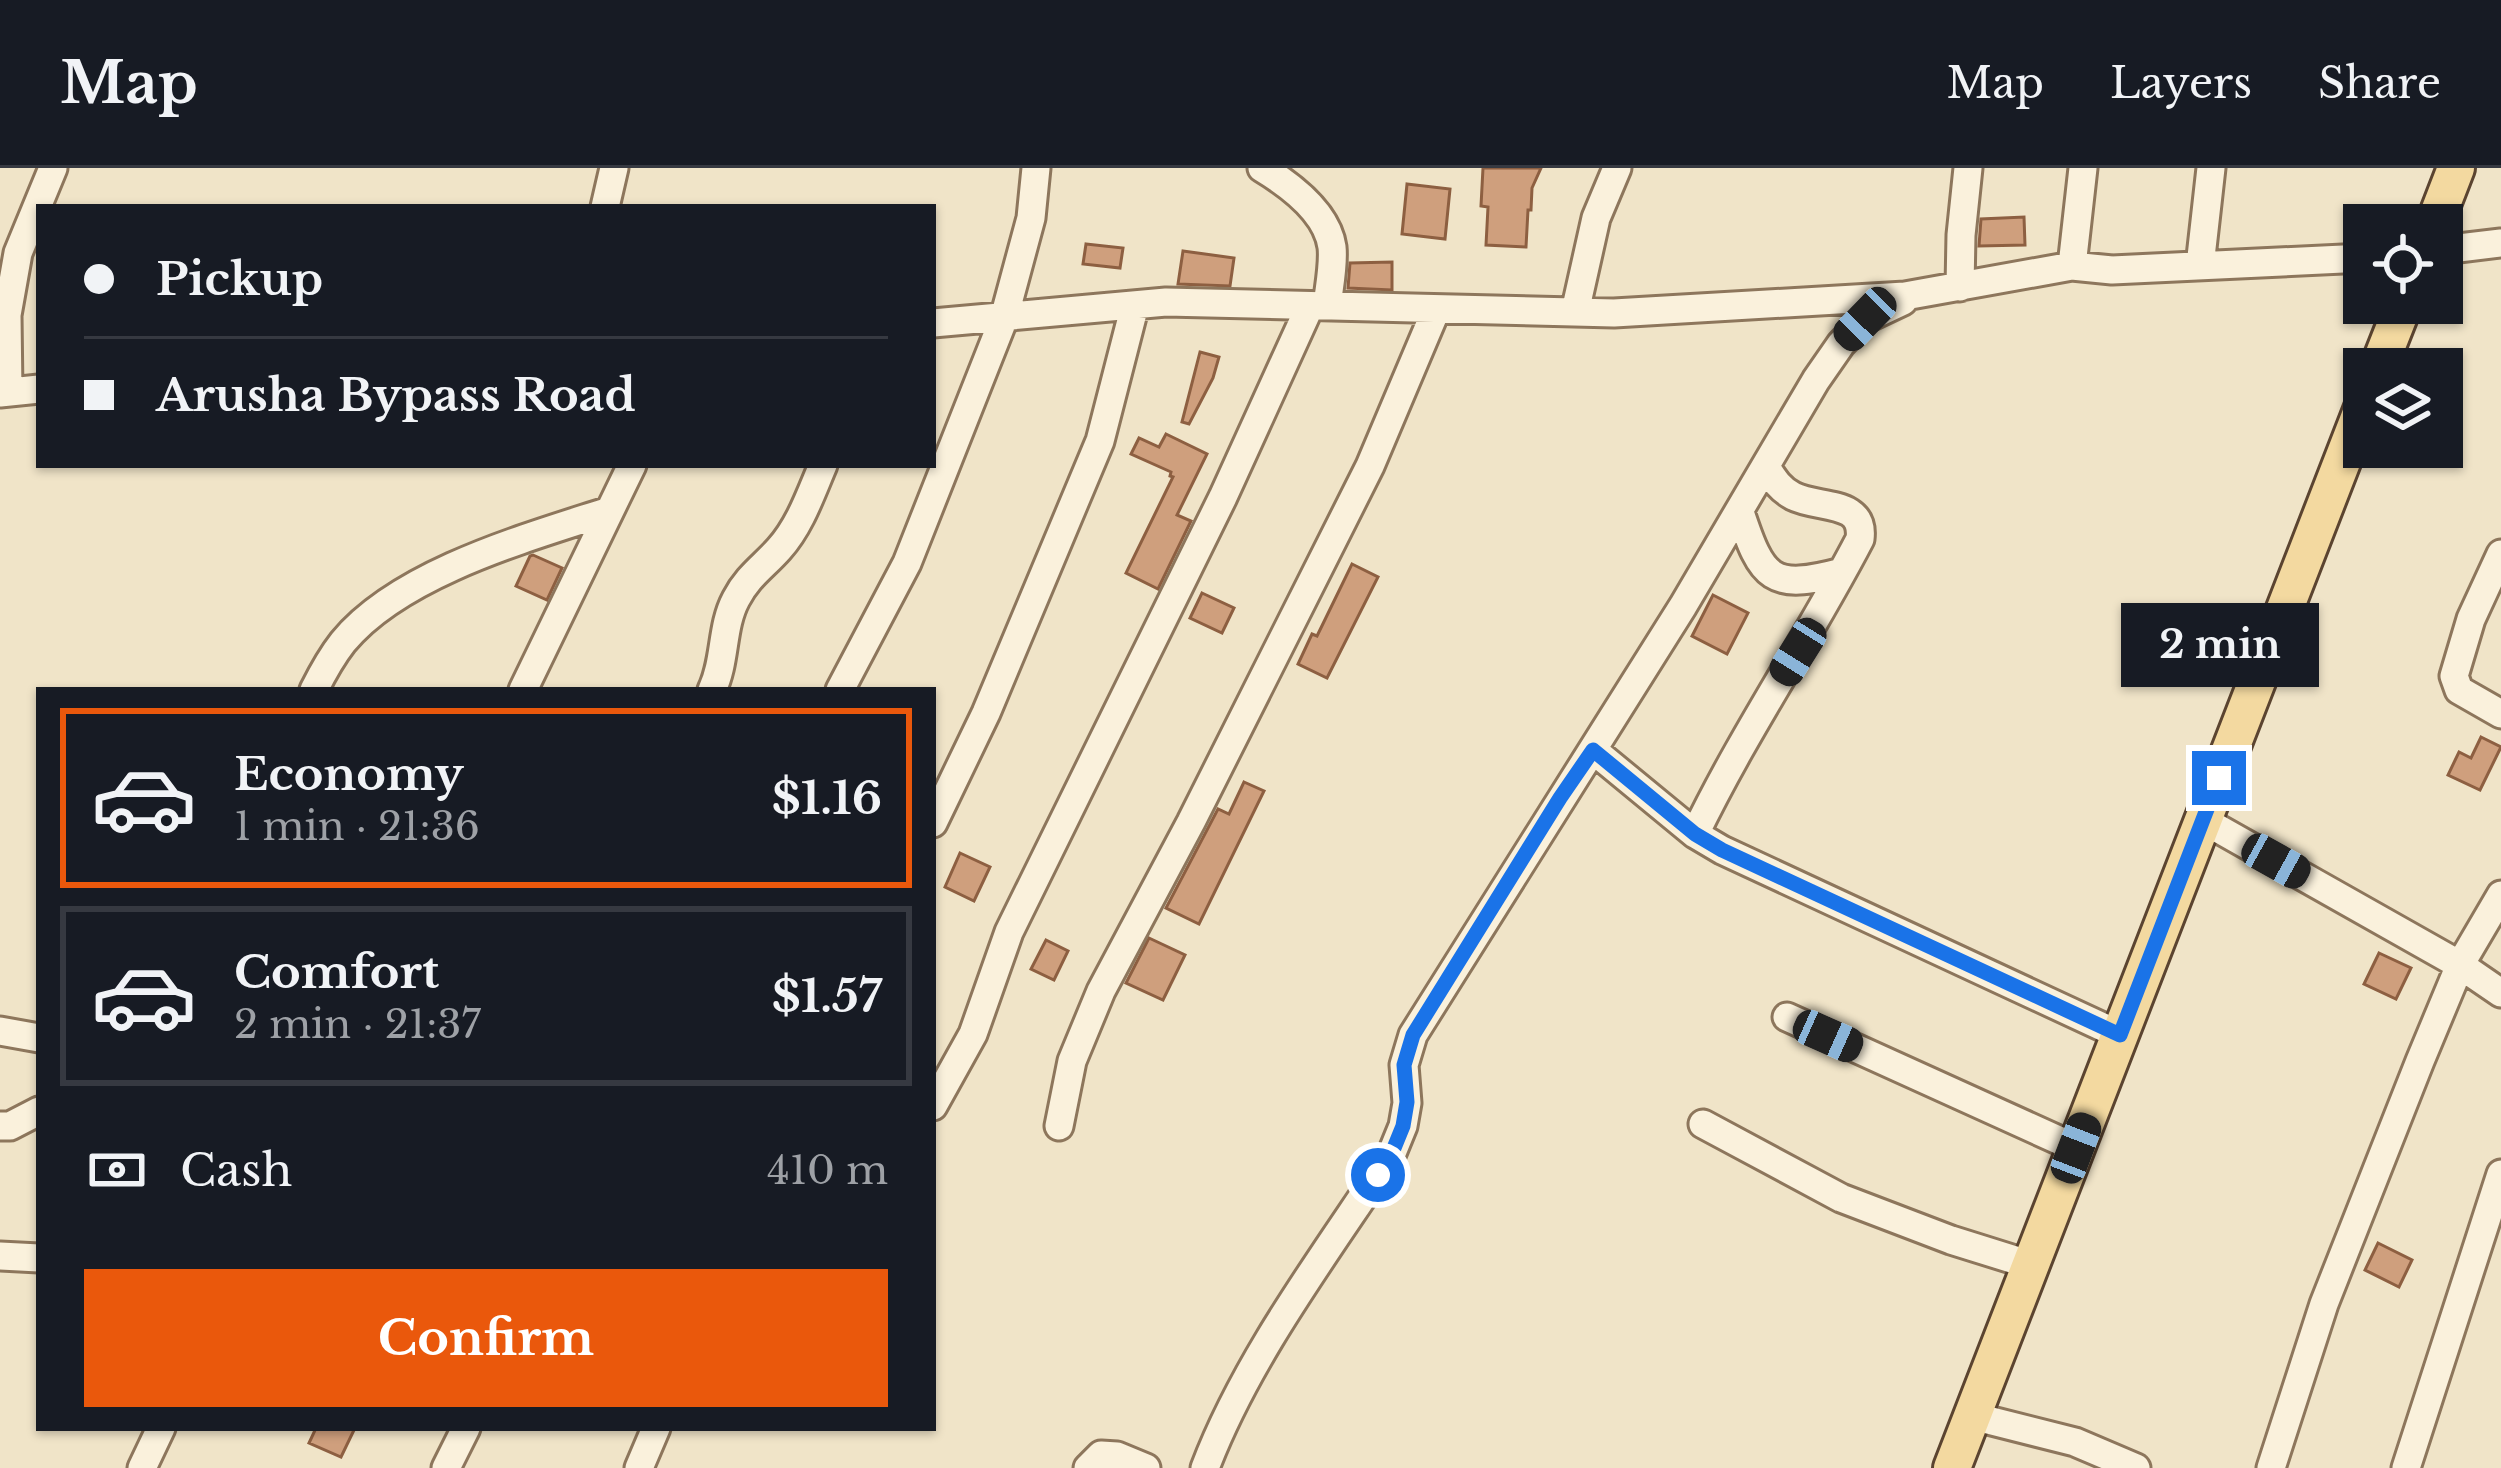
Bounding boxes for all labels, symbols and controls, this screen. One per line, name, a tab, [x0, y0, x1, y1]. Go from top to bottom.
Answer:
text: Map	[60, 48, 198, 118]
text: Map	[1946, 57, 2044, 109]
text: Layers	[2110, 57, 2252, 109]
text: Share	[2318, 57, 2441, 109]
map controls	[2343, 204, 2463, 468]
button: locate	[2343, 204, 2463, 324]
text: Pickup	[156, 251, 323, 307]
car	[1827, 281, 1903, 357]
button: layers	[2343, 348, 2463, 468]
text: Arusha Bypass Road	[156, 367, 636, 423]
callout: 2 min	[2120, 604, 2318, 688]
car	[1764, 612, 1832, 692]
text: 2 min	[2159, 620, 2281, 669]
icon: car	[90, 744, 198, 852]
text: Economy	[234, 746, 464, 802]
route end	[2192, 751, 2246, 805]
text: $1.16	[772, 770, 882, 826]
text: 1 min · 21:36	[234, 802, 480, 851]
car	[2236, 828, 2316, 894]
icon: car	[90, 942, 198, 1050]
text: Comfort	[234, 944, 439, 1000]
text: $1.57	[772, 968, 882, 1024]
text: 2 min · 21:37	[234, 1000, 481, 1049]
car	[1788, 1005, 1868, 1067]
car	[2046, 1108, 2106, 1188]
icon: cash	[84, 1137, 150, 1203]
text: Cash	[180, 1142, 292, 1198]
text: 410 m	[767, 1146, 888, 1195]
route start	[1351, 1148, 1405, 1202]
button: Confirm	[84, 1269, 888, 1407]

